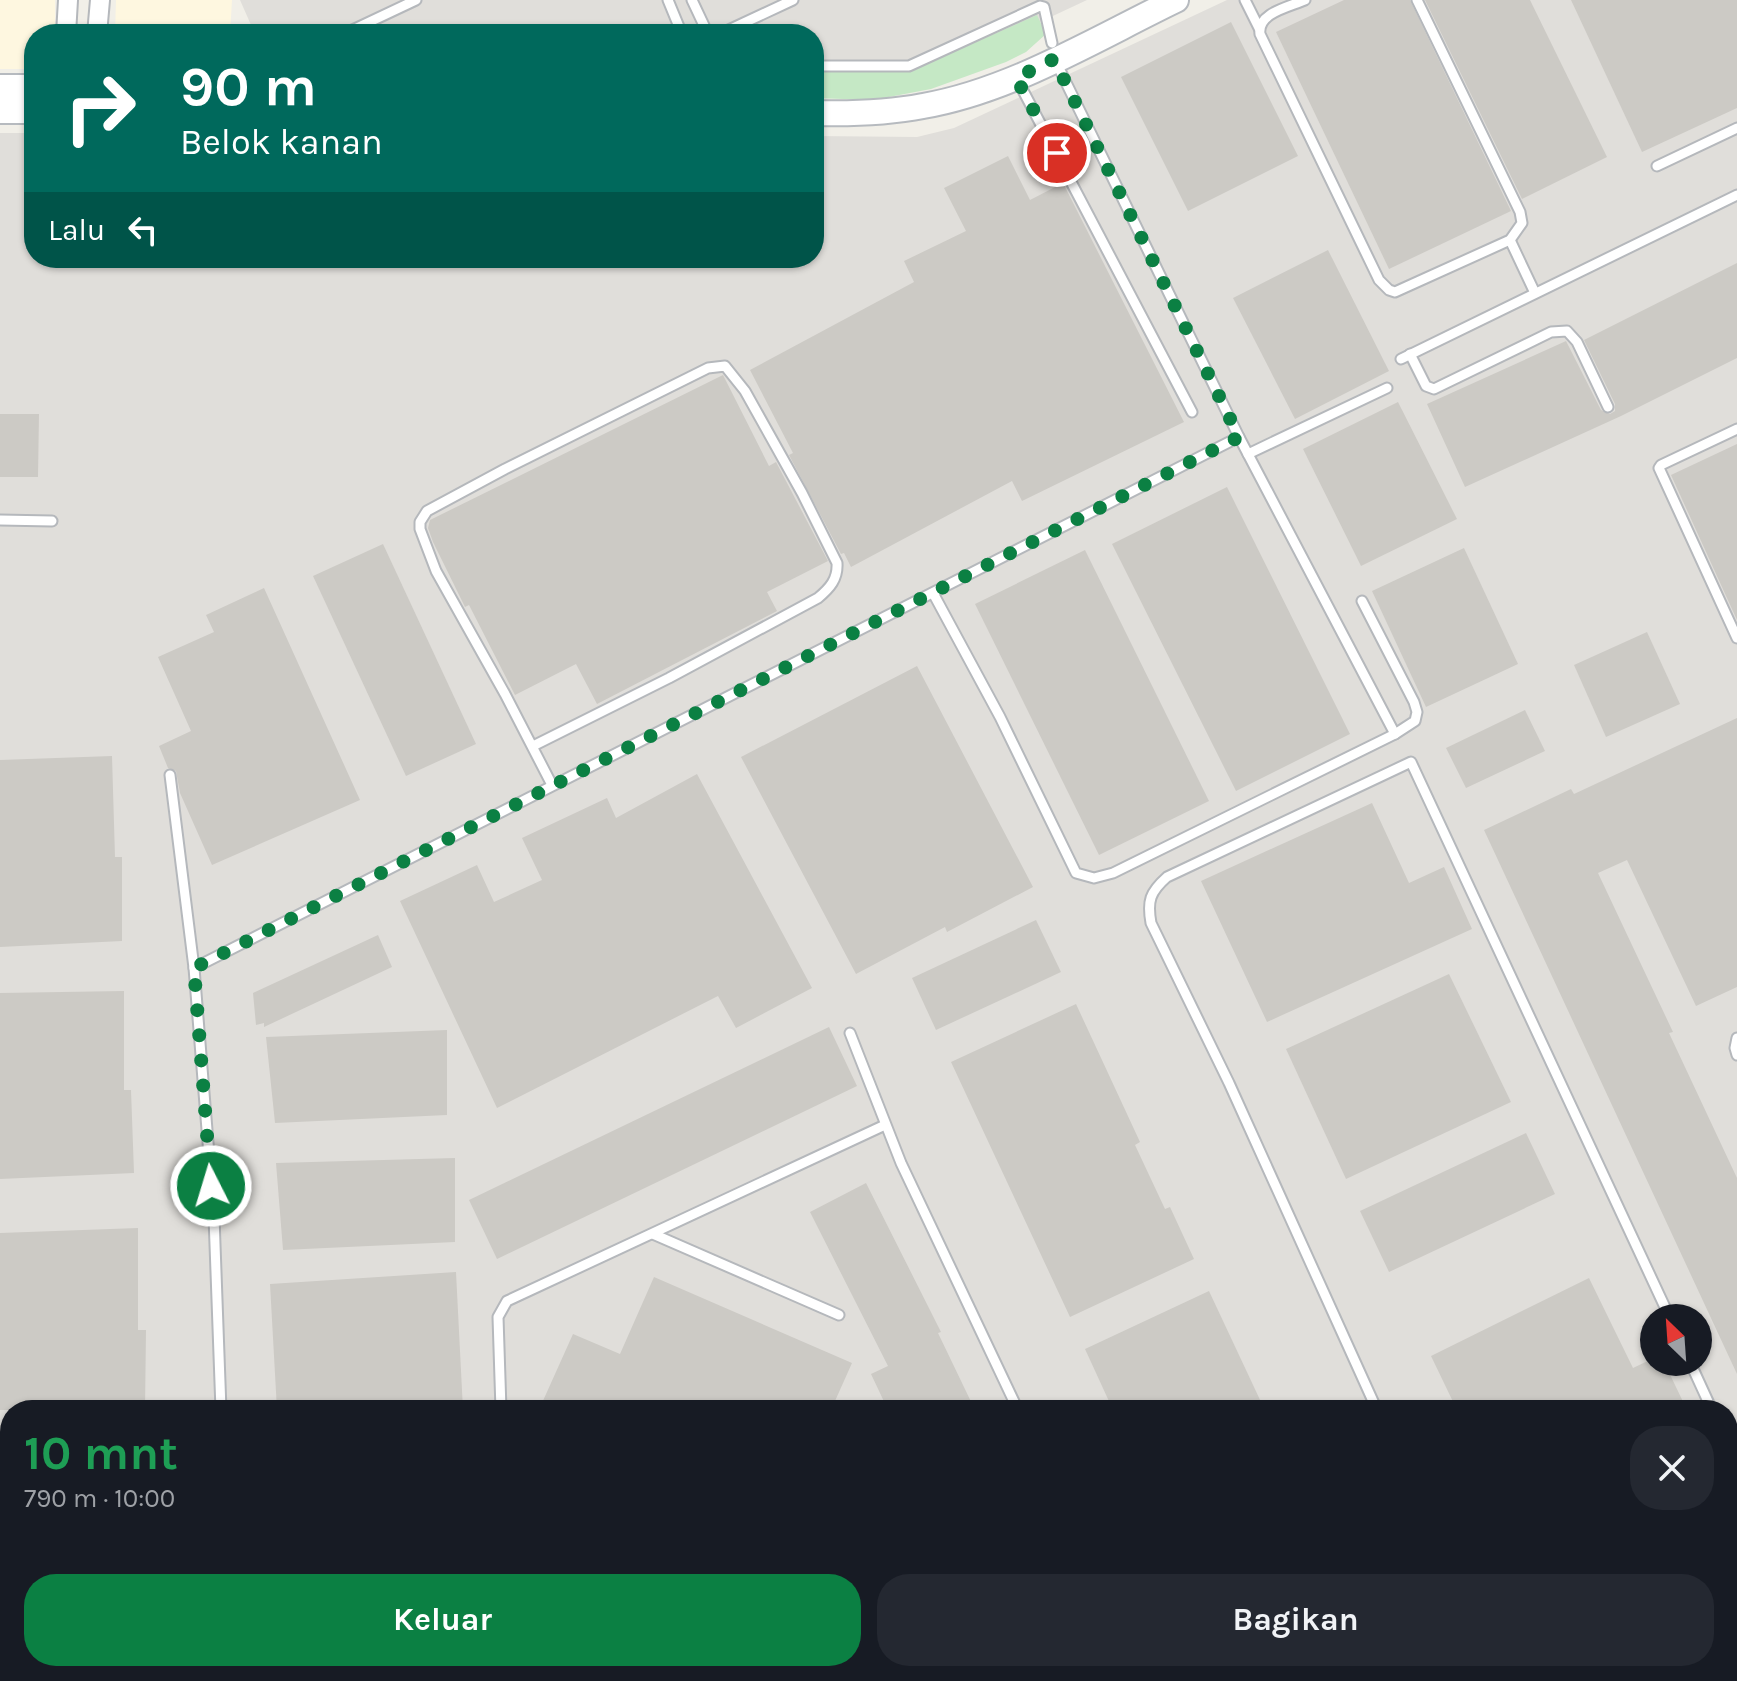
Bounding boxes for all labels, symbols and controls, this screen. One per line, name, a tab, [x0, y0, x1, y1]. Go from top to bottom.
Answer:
text: 90 m	[180, 54, 317, 119]
icon: right	[48, 56, 152, 160]
pin	[1023, 119, 1091, 187]
text: Belok kanan	[180, 121, 383, 163]
icon: arrive	[1035, 131, 1079, 175]
icon: left	[121, 208, 165, 252]
text: Lalu	[48, 212, 105, 248]
position arrow	[169, 1144, 253, 1228]
north arrow	[1640, 1304, 1712, 1376]
map controls	[1640, 1304, 1712, 1376]
text: 10 mnt	[24, 1425, 178, 1481]
button: close	[1630, 1426, 1714, 1510]
text: 790 m · 10:00	[24, 1483, 175, 1514]
button: Keluar	[24, 1574, 861, 1666]
button: Bagikan	[877, 1574, 1714, 1666]

